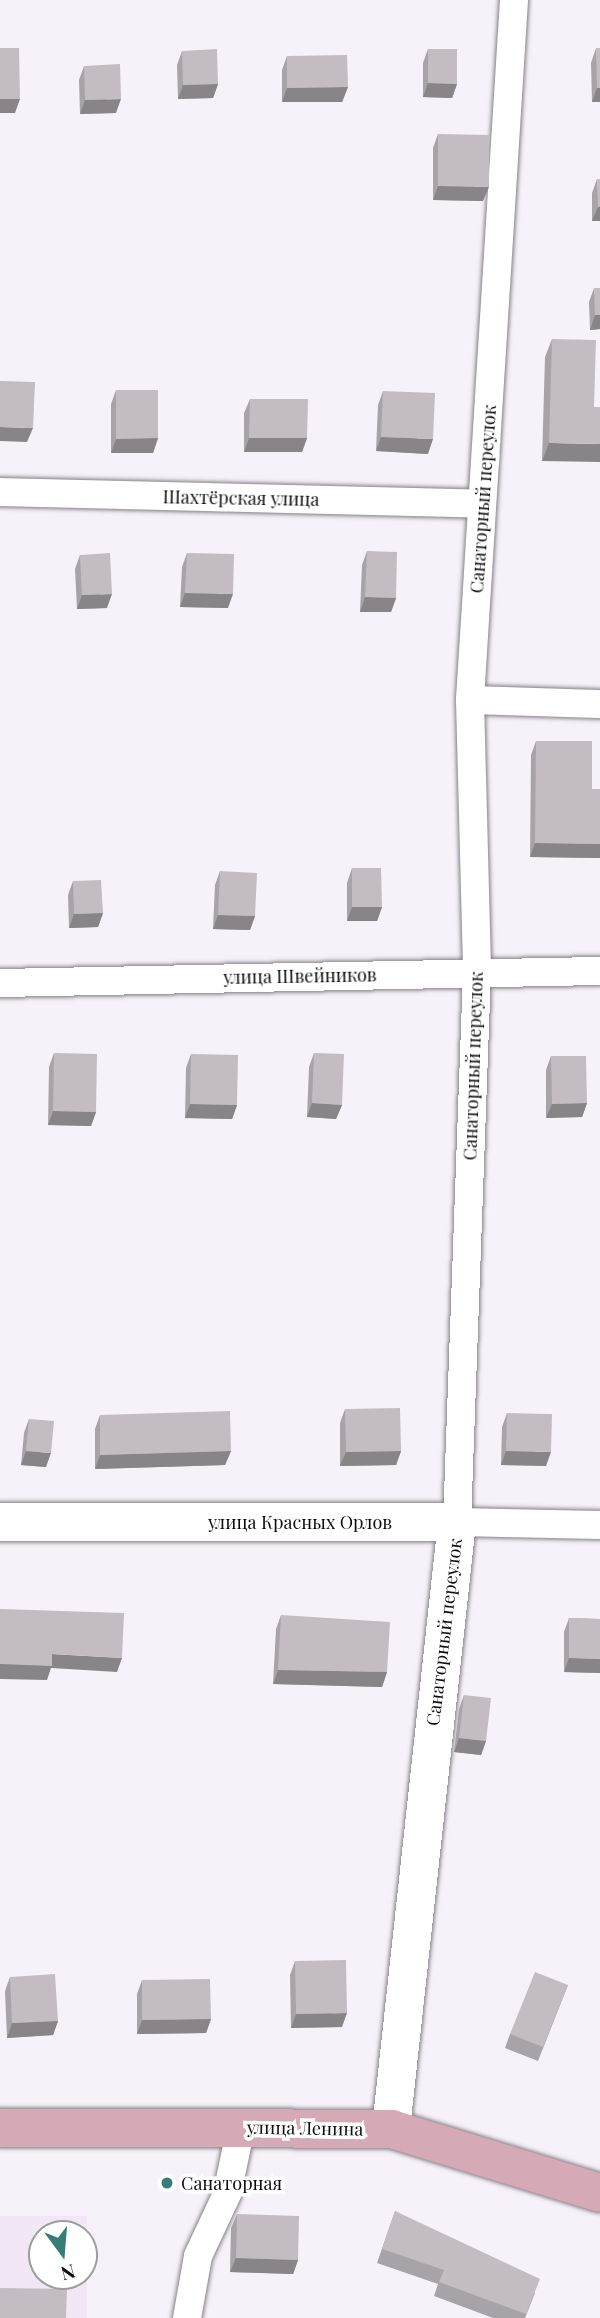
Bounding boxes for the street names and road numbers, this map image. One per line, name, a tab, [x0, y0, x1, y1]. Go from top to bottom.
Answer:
street label: Санаторный переулок	[466, 404, 500, 594]
street label: Шахтёрская улица	[163, 486, 319, 510]
street label: улица Швейников	[223, 964, 377, 988]
street label: Санаторный переулок	[459, 971, 487, 1161]
street label: улица Красных Орлов	[208, 1511, 392, 1533]
street label: Санаторный переулок	[422, 1537, 466, 1727]
street label: улица Ленина	[247, 2116, 363, 2140]

